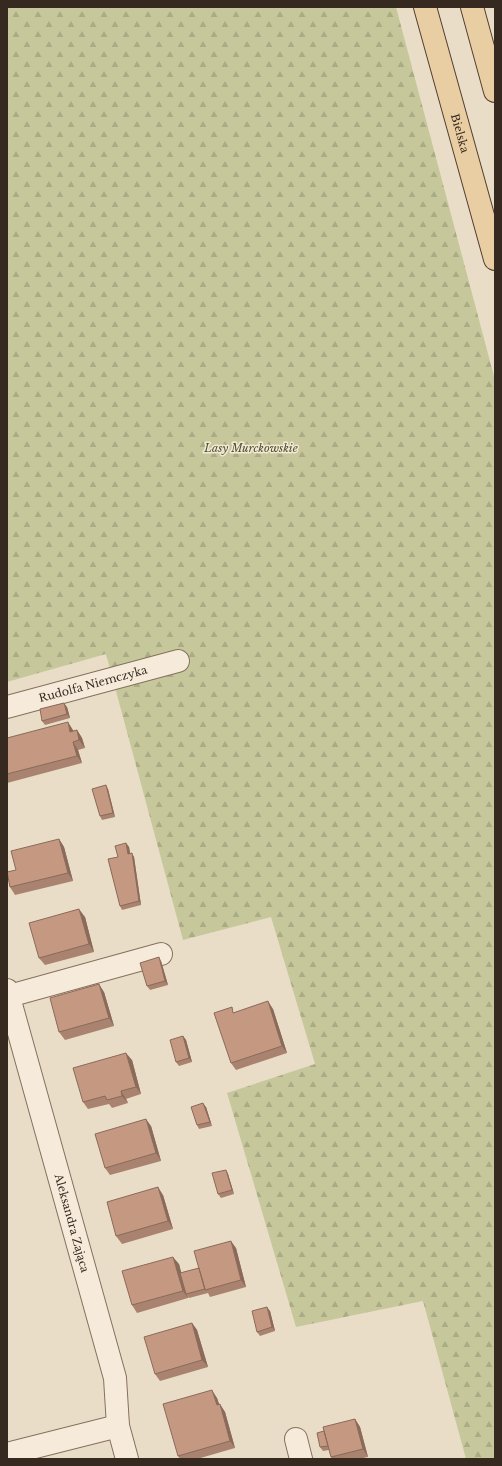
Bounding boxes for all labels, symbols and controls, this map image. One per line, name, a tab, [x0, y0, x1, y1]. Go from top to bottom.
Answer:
street label: Bielska	[448, 112, 472, 155]
park label: Lasy Murckowskie	[203, 441, 298, 455]
street label: Rudolfa Niemczyka	[37, 662, 149, 705]
street label: Aleksandra Zająca	[51, 1171, 93, 1275]

